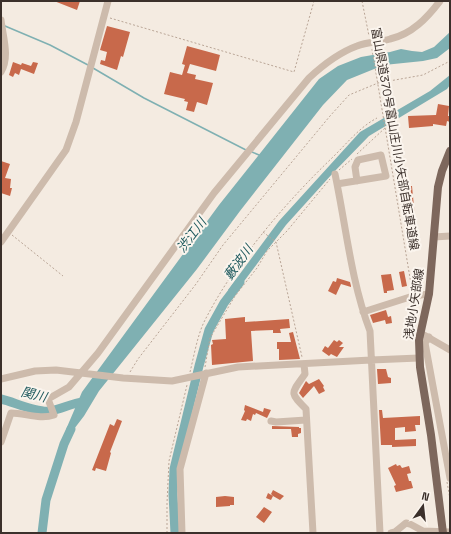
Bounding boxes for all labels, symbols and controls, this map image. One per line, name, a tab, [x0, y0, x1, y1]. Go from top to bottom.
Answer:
street label: 富山県道370号富山庄川小矢部自転車道線	[368, 27, 422, 251]
water label: 渋江川	[173, 213, 211, 256]
water label: 藪波川	[220, 240, 258, 283]
street label: 浅地小矢部線	[400, 267, 428, 341]
water label: 関川	[19, 383, 50, 406]
north arrow	[403, 486, 443, 526]
text: N	[420, 489, 431, 504]

